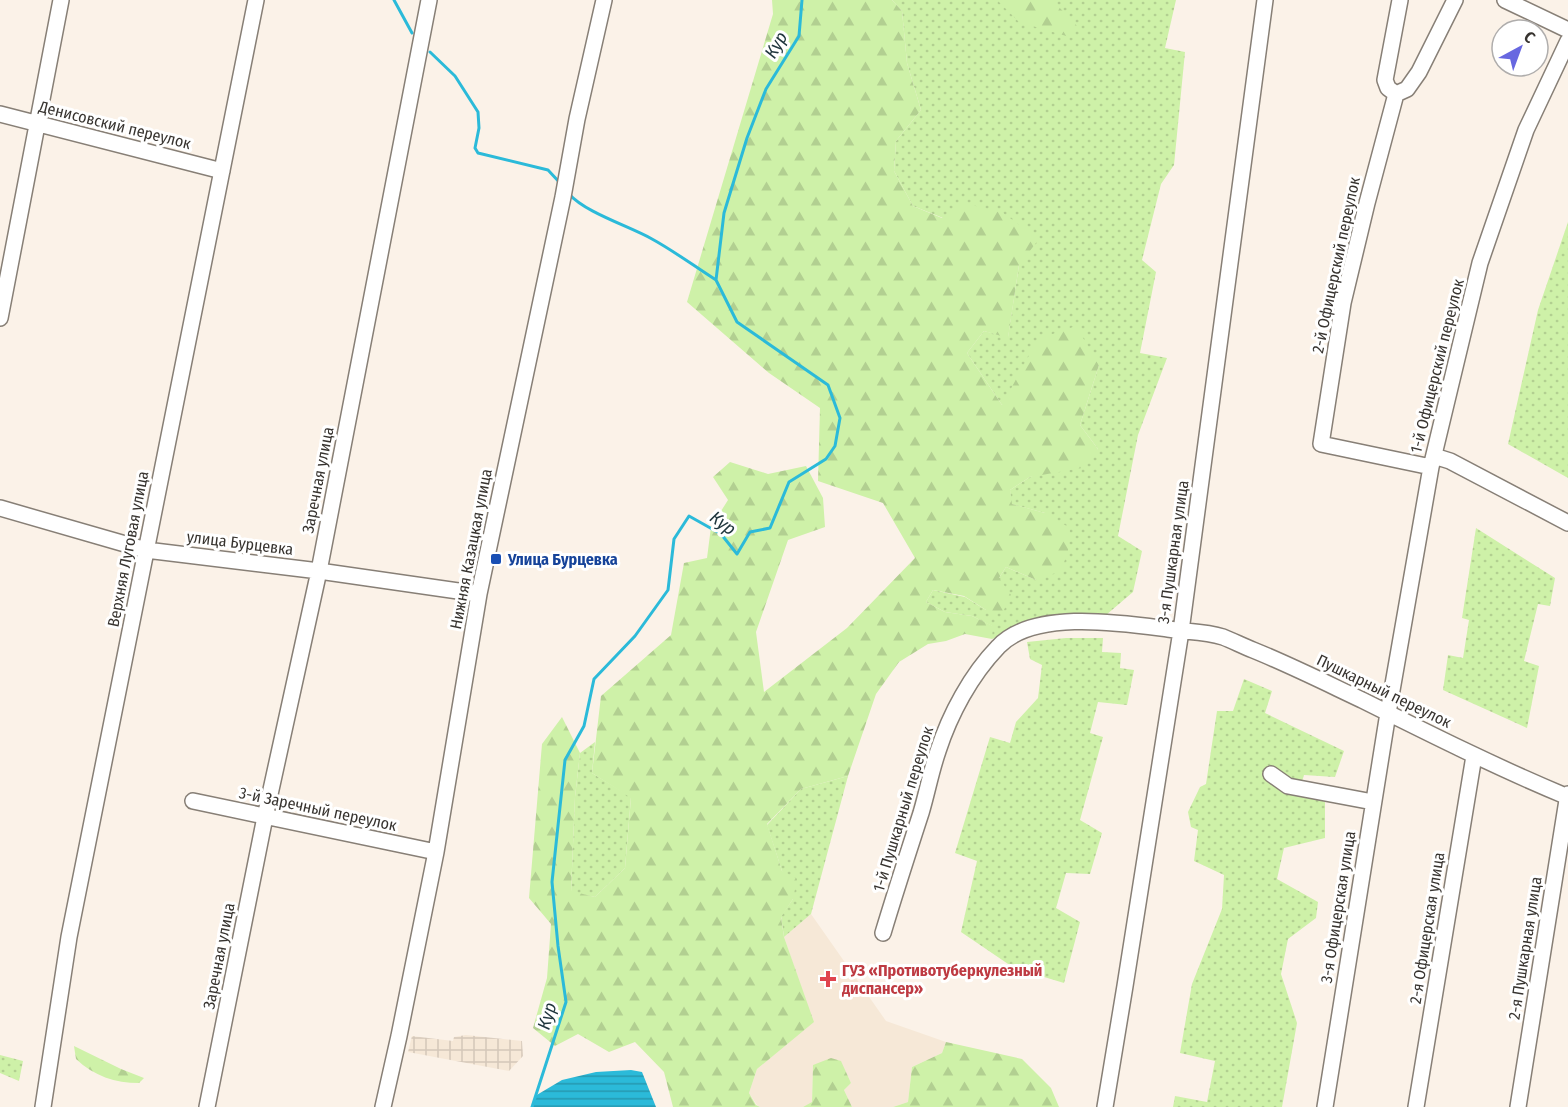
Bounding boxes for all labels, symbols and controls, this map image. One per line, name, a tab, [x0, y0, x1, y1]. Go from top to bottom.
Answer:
north arrow	[1490, 18, 1550, 78]
text: С	[1520, 27, 1539, 47]
water label: Кур	[760, 28, 792, 62]
street label: Денисовский переулок	[36, 97, 193, 153]
street label: 2-й Офицерский переулок	[1308, 175, 1364, 355]
street label: 1-й Офицерский переулок	[1406, 277, 1468, 455]
street label: Заречная улица	[298, 425, 338, 535]
street label: Нижняя Казацкая улица	[446, 467, 496, 631]
street label: Верхняя Луговая улица	[104, 469, 152, 629]
street label: 3-я Пушкарная улица	[1154, 479, 1192, 625]
water label: Кур	[706, 506, 740, 540]
street label: улица Бурцевка	[186, 527, 295, 559]
place label: Улица Бурцевка	[507, 550, 618, 569]
marker: Улица Бурцевка	[489, 552, 503, 566]
street label: Пушкарный переулок	[1314, 650, 1455, 732]
street label: 1-й Пушкарный переулок	[869, 724, 937, 894]
street label: 3-й Заречный переулок	[237, 783, 399, 835]
street label: 3-я Офицерская улица	[1317, 830, 1359, 984]
street label: 2-я Офицерская улица	[1406, 851, 1448, 1005]
street label: 2-я Пушкарная улица	[1504, 875, 1546, 1021]
street label: Заречная улица	[199, 901, 239, 1011]
place label: ГУЗ «Противотуберкулезный диспансер»	[841, 961, 1042, 998]
marker: ГУЗ «Противотуберкулезный диспансер»	[819, 970, 837, 988]
water label: Кур	[533, 1000, 561, 1032]

